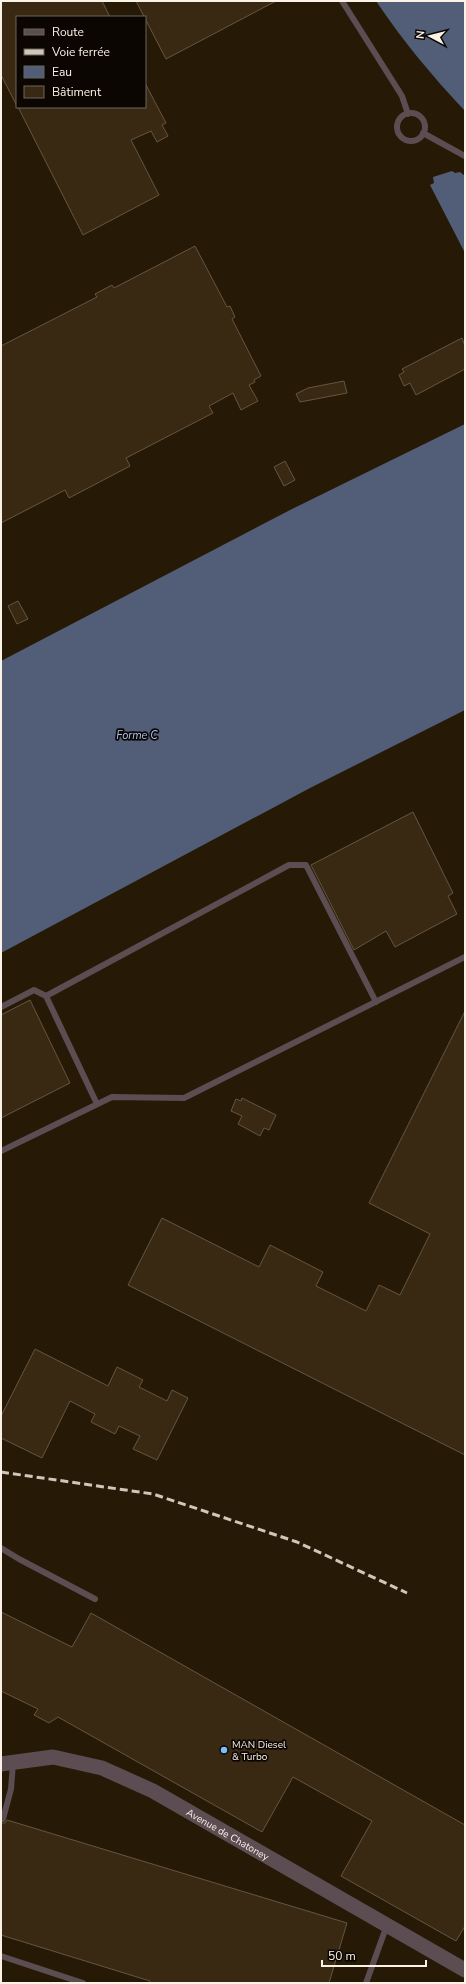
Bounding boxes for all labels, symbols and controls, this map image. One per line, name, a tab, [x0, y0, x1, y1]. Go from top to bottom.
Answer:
legend	[16, 16, 146, 108]
north arrow	[410, 16, 450, 56]
text: Route	[52, 24, 84, 40]
text: N	[413, 30, 429, 40]
text: Voie ferrée	[51, 44, 110, 60]
text: Eau	[52, 64, 72, 80]
text: Bâtiment	[52, 84, 102, 100]
water label: Forme C	[116, 728, 158, 743]
place label: MAN Diesel & Turbo	[232, 1738, 286, 1764]
marker: MAN Diesel & Turbo	[219, 1745, 229, 1755]
street label: Avenue de Chatoney	[183, 1806, 272, 1865]
scale bar	[322, 1942, 426, 1968]
text: 50 m	[328, 1948, 356, 1964]

